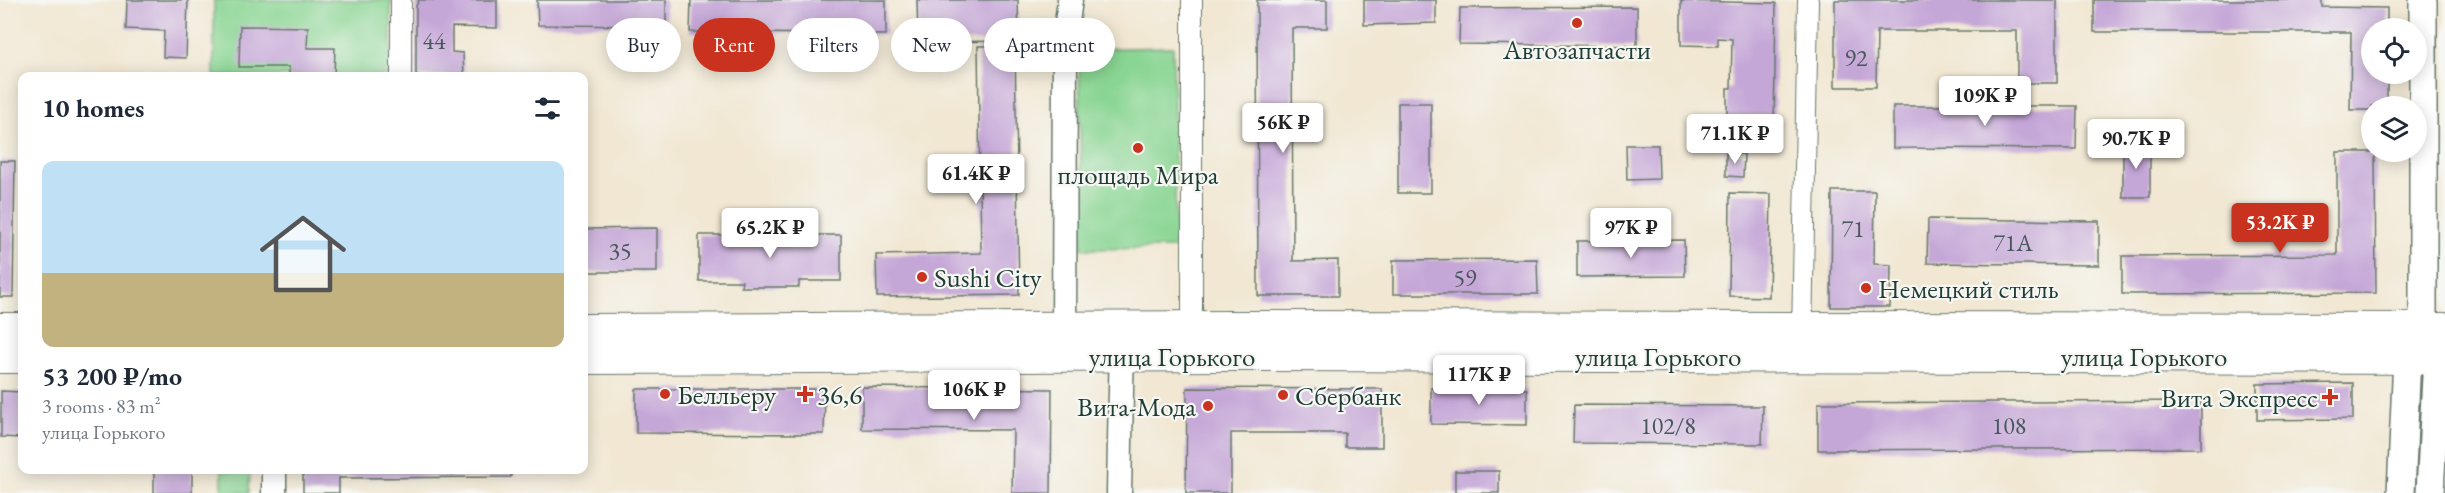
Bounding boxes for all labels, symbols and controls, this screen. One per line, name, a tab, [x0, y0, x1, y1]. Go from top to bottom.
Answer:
marker: Автозапчасти	[1570, 16, 1584, 30]
chip: Buy	[606, 18, 681, 72]
chip: Rent	[693, 18, 775, 72]
chip: Filters	[787, 18, 879, 72]
chip: New	[891, 18, 972, 72]
chip: Apartment	[984, 18, 1115, 72]
map controls	[2361, 18, 2427, 162]
button: locate	[2361, 18, 2427, 84]
house number: 44	[422, 25, 446, 56]
place label: Автозапчасти	[1502, 32, 1651, 67]
house number: 92	[1844, 42, 1868, 73]
pin: 109K ₽	[1936, 76, 2034, 127]
text: 109K ₽	[1953, 82, 2017, 108]
text: 10 homes	[42, 91, 144, 125]
icon: filters	[531, 92, 564, 125]
button: layers	[2361, 96, 2427, 162]
pin: 56K ₽	[1241, 103, 1325, 154]
text: 56K ₽	[1256, 109, 1310, 135]
pin: 71.1K ₽	[1680, 114, 1790, 165]
pin: 90.7K ₽	[2081, 119, 2191, 170]
text: 71.1K ₽	[1701, 120, 1769, 146]
text: 90.7K ₽	[2102, 125, 2170, 151]
marker: площадь Мира	[1131, 141, 1145, 155]
pin: 61.4K ₽	[921, 154, 1031, 205]
place label: площадь Мира	[1058, 157, 1219, 192]
text: 61.4K ₽	[942, 160, 1010, 186]
icon: home	[249, 200, 357, 308]
pin: 53.2K ₽	[2225, 203, 2335, 254]
pin: 65.2K ₽	[715, 208, 825, 259]
pin: 97K ₽	[1589, 208, 1673, 259]
text: 53.2K ₽	[2246, 209, 2314, 235]
house number: 71	[1841, 213, 1865, 244]
text: 65.2K ₽	[736, 214, 804, 240]
text: 97K ₽	[1604, 214, 1658, 240]
house number: 71А	[1993, 227, 2033, 258]
house number: 35	[608, 235, 632, 266]
place label: Sushi City	[934, 260, 1042, 295]
house number: 59	[1453, 262, 1477, 293]
marker: Sushi City	[915, 270, 929, 284]
place label: Немецкий стиль	[1878, 271, 2059, 306]
marker: Немецкий стиль	[1859, 281, 1873, 295]
street label: улица Горького	[1089, 339, 1255, 374]
street label: улица Горького	[1575, 339, 1741, 374]
street label: улица Горького	[2061, 339, 2227, 374]
pin: 117K ₽	[1430, 355, 1528, 406]
text: 53 200 ₽/mo	[42, 359, 182, 393]
text: 117K ₽	[1447, 361, 1511, 387]
pin: 106K ₽	[925, 370, 1023, 421]
text: 106K ₽	[942, 376, 1006, 402]
place label: Белльеру	[677, 377, 776, 412]
place label: 36,6	[817, 377, 862, 412]
place label: Сбербанк	[1295, 378, 1402, 413]
place label: Вита Экспресс	[2161, 380, 2318, 415]
marker: Белльеру	[658, 387, 672, 401]
marker: 36,6	[798, 387, 812, 401]
marker: Сбербанк	[1276, 388, 1290, 402]
place label: Вита-Мода	[1077, 389, 1196, 424]
marker: Вита Экспресс	[2323, 390, 2337, 404]
text: 3 rooms · 83 m²	[42, 393, 161, 419]
marker: Вита-Мода	[1201, 399, 1215, 413]
house number: 102/8	[1640, 410, 1696, 441]
house number: 108	[1992, 410, 2026, 441]
text: улица Горького	[42, 419, 165, 445]

